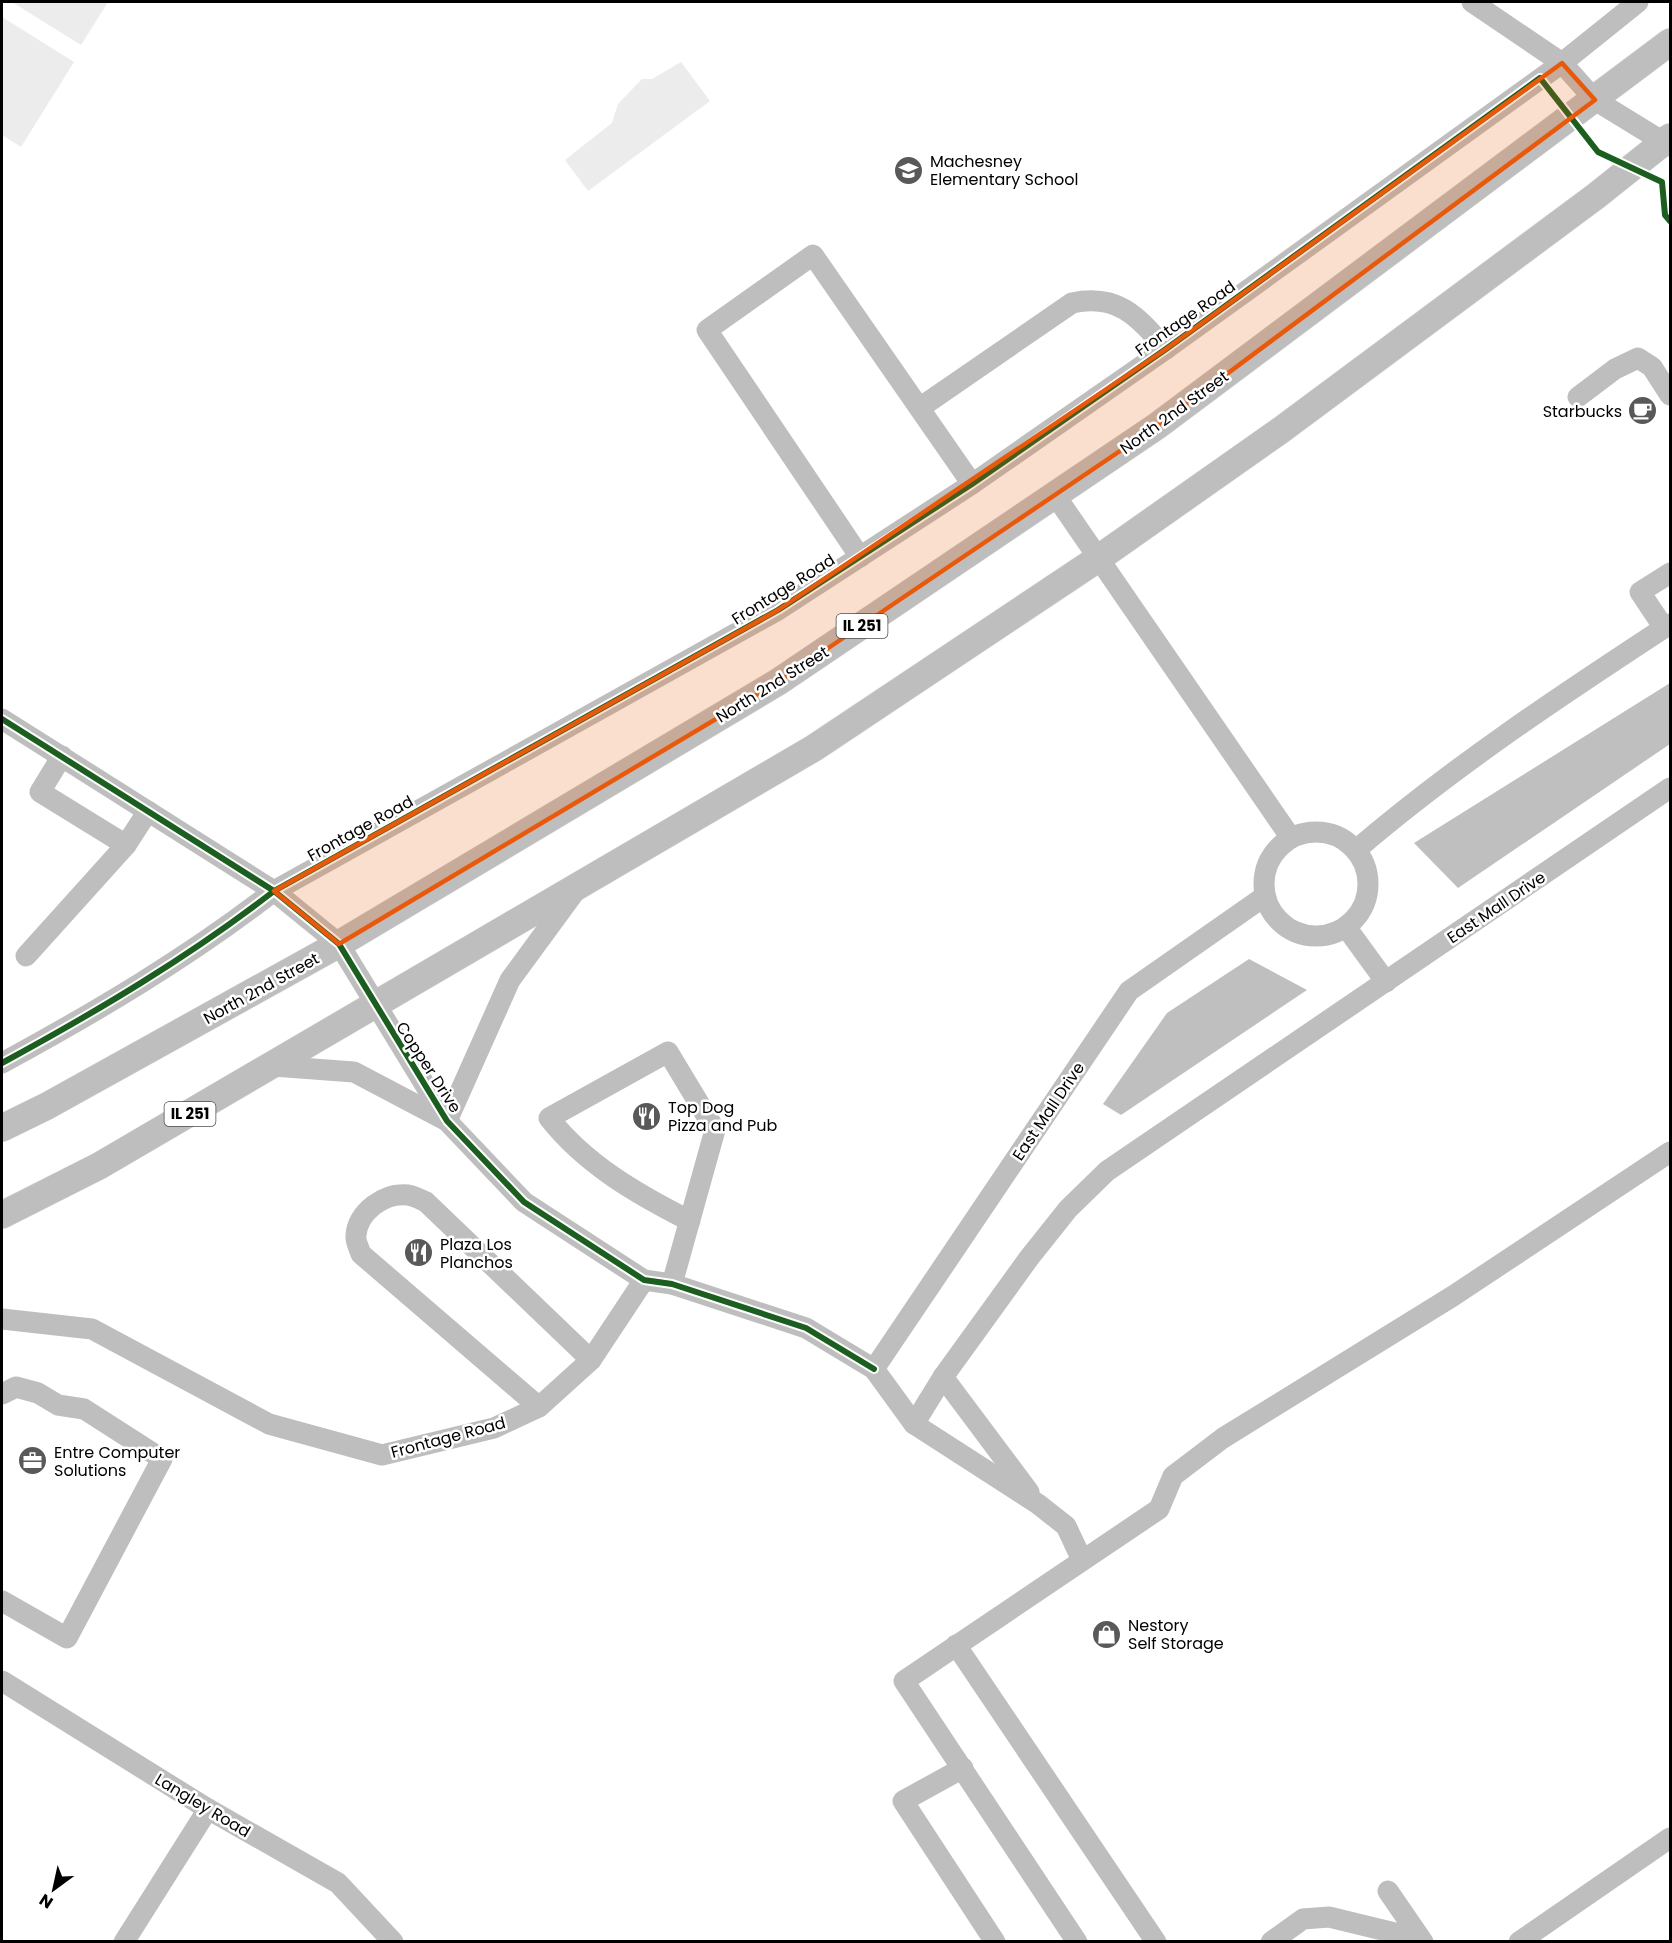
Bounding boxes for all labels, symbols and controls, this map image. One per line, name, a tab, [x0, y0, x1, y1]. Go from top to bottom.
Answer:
place label: Machesney Elementary School	[930, 150, 1078, 191]
school or university icon: Machesney Elementary School	[893, 154, 925, 186]
street label: Frontage Road	[1130, 275, 1240, 362]
street label: North 2nd Street	[1115, 365, 1233, 460]
cafe icon: Starbucks	[1627, 395, 1659, 427]
place label: Starbucks	[1543, 400, 1622, 423]
street label: Frontage Road	[727, 548, 839, 630]
road number: IL 251	[836, 614, 888, 638]
street label: North 2nd Street	[711, 640, 833, 728]
street label: Frontage Road	[303, 790, 417, 867]
street label: East Mall Drive	[1442, 866, 1550, 949]
street label: North 2nd Street	[199, 947, 323, 1030]
street label: Copper Drive	[390, 1017, 467, 1117]
street label: East Mall Drive	[1007, 1057, 1090, 1165]
place label: Top Dog Pizza and Pub	[668, 1096, 777, 1137]
restaurant icon: Top Dog Pizza and Pub	[631, 1100, 663, 1132]
road number: IL 251	[164, 1102, 216, 1126]
place label: Plaza Los Planchos	[440, 1233, 513, 1274]
restaurant icon: Plaza Los Planchos	[403, 1237, 435, 1269]
street label: Frontage Road	[388, 1411, 508, 1464]
place label: Entre Computer Solutions	[54, 1441, 180, 1482]
office icon: Entre Computer Solutions	[17, 1445, 49, 1477]
place label: Nestory Self Storage	[1128, 1614, 1224, 1655]
shop icon: Nestory Self Storage	[1091, 1618, 1123, 1650]
street label: Langley Road	[151, 1768, 255, 1843]
north arrow	[24, 1859, 84, 1919]
text: N	[35, 1888, 57, 1914]

